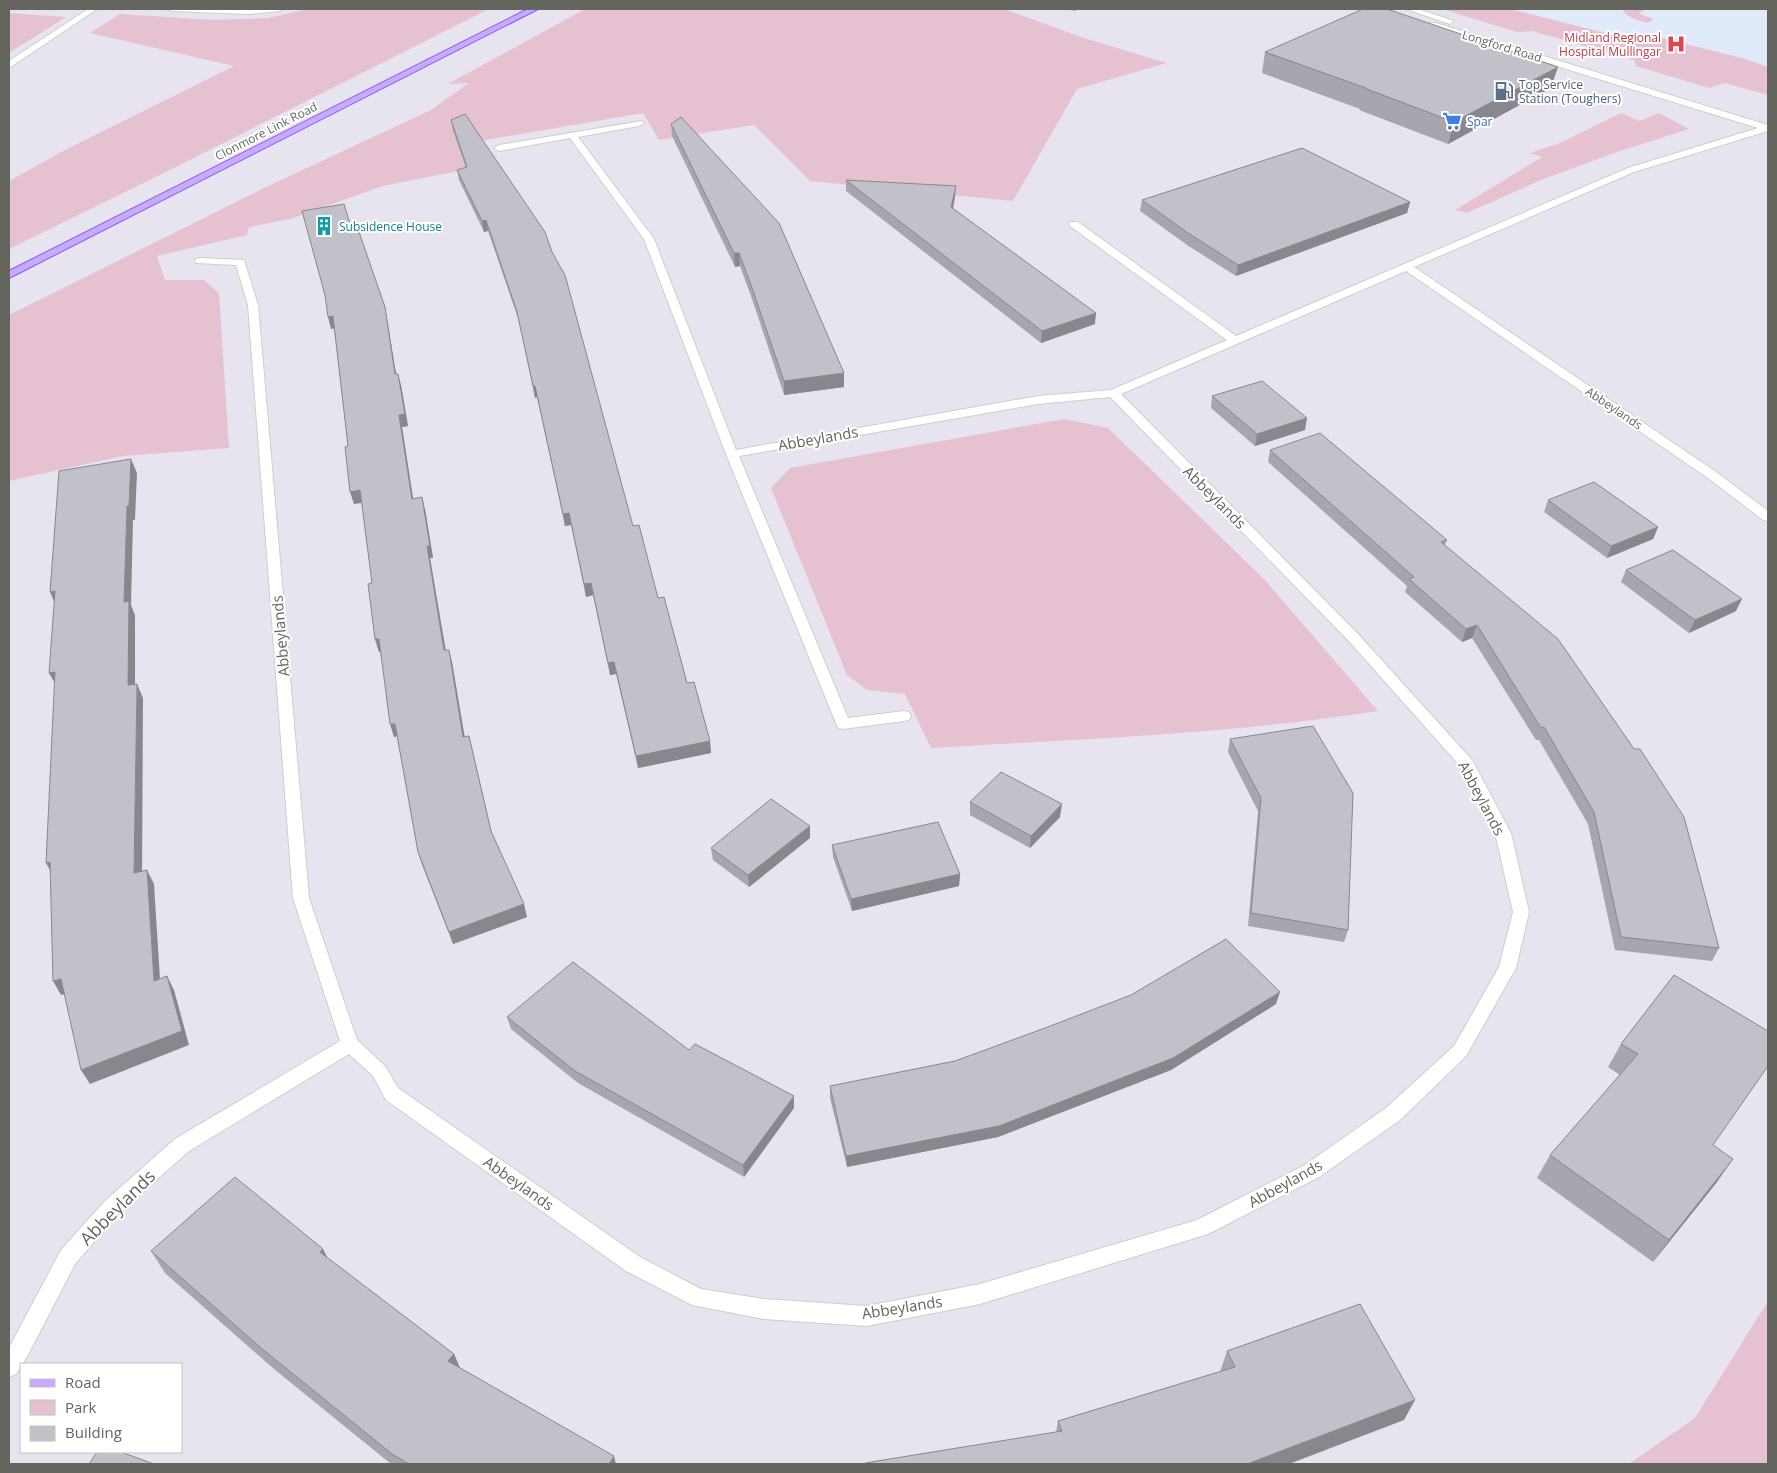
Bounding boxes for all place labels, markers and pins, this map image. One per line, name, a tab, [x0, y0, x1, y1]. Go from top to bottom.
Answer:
place label: Midland Regional Hospital Mullingar	[1559, 29, 1661, 60]
hospital icon: Midland Regional Hospital Mullingar	[1665, 33, 1687, 55]
place label: Top Service Station (Toughers)	[1519, 76, 1621, 107]
fuel station icon: Top Service Station (Toughers)	[1493, 80, 1515, 102]
supermarket icon: Spar	[1441, 110, 1463, 132]
place label: Spar	[1467, 113, 1493, 130]
building icon: Subsidence House	[313, 215, 335, 237]
place label: Subsidence House	[339, 218, 442, 235]

